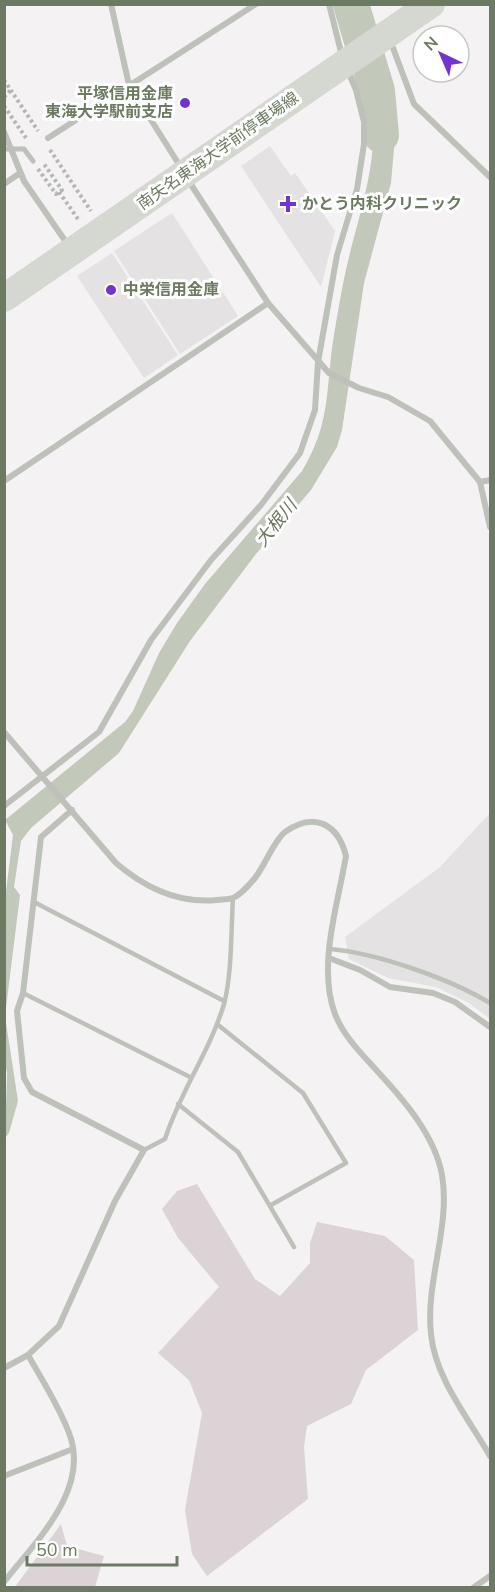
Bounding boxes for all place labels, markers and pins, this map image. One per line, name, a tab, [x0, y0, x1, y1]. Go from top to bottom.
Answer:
place label: 平塚信用金庫 東海大学駅前支店	[45, 83, 173, 123]
marker: 平塚信用金庫 東海大学駅前支店	[178, 96, 192, 110]
place label: かとう内科クリニック	[302, 193, 462, 215]
marker: かとう内科クリニック	[279, 195, 297, 213]
place label: 中栄信用金庫	[123, 279, 219, 301]
marker: 中栄信用金庫	[104, 283, 118, 297]

